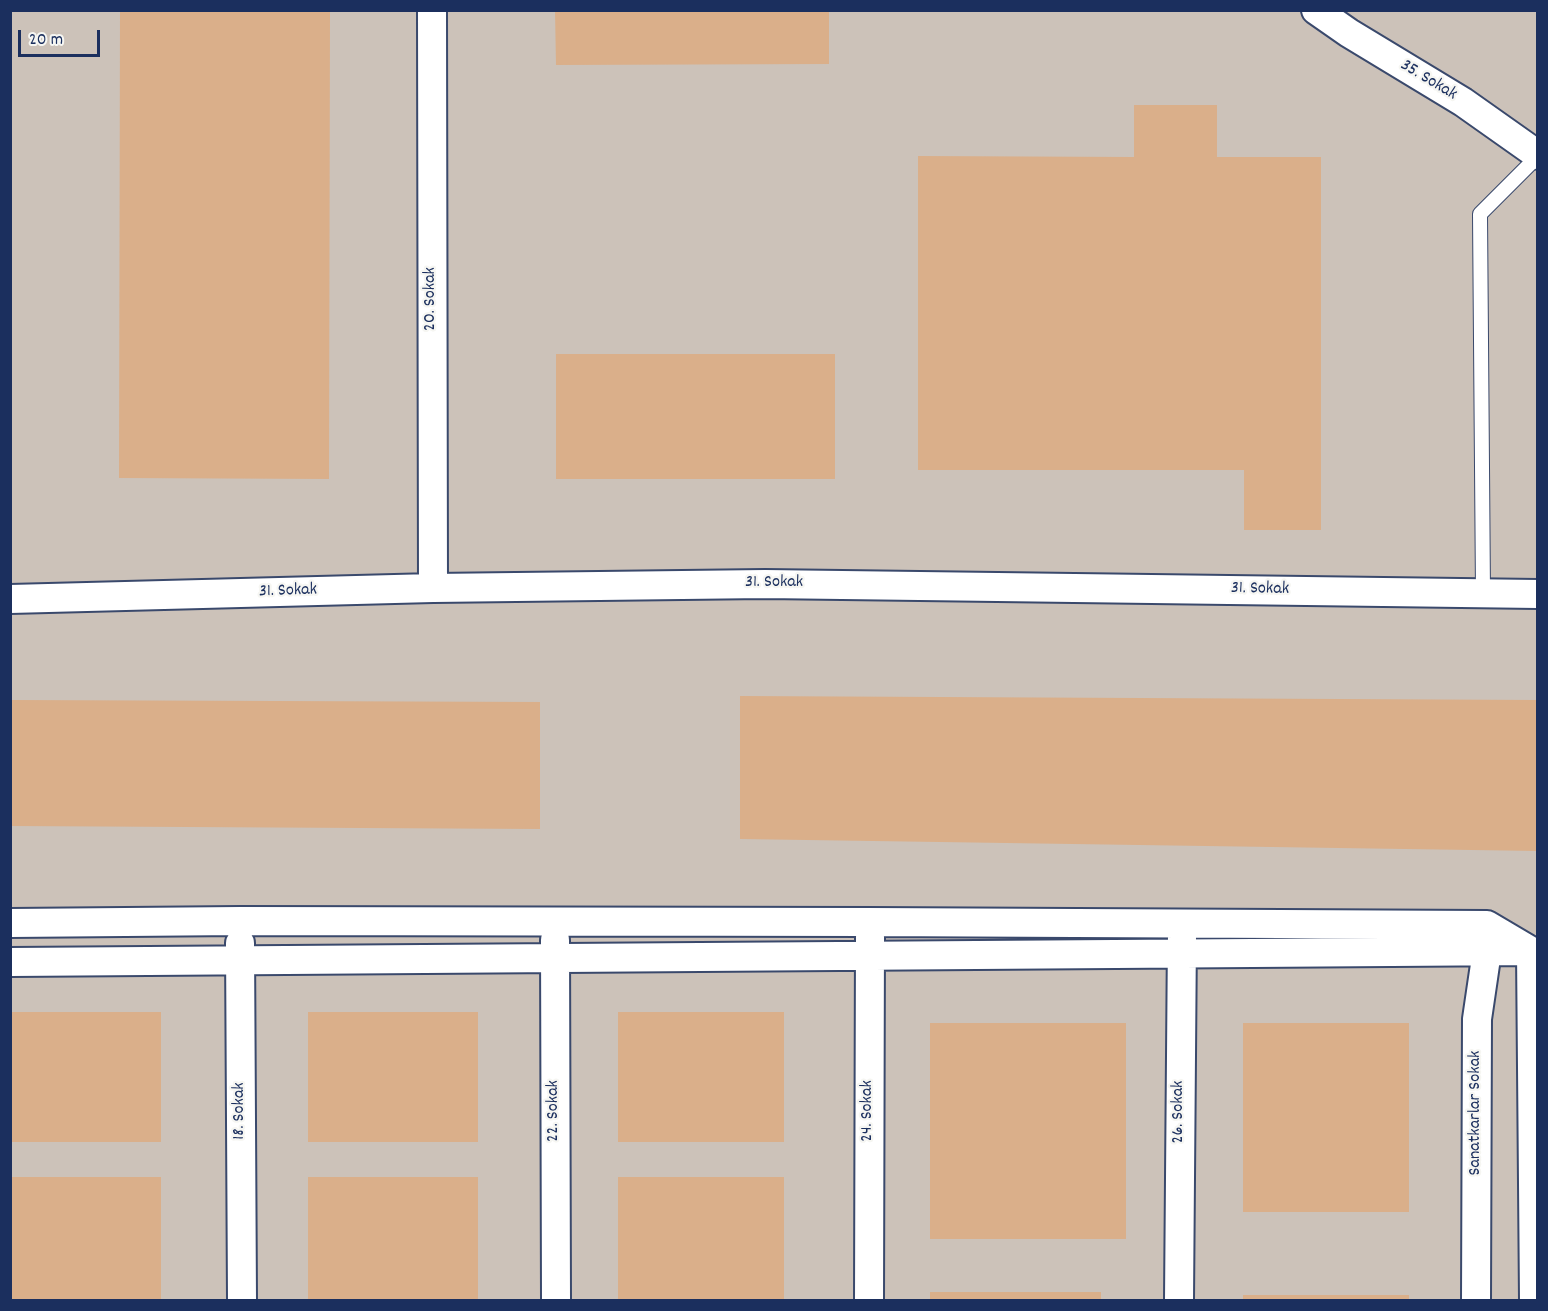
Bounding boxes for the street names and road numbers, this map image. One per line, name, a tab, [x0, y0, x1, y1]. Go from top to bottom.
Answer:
street label: 35. Sokak	[1396, 56, 1460, 106]
street label: 20. Sokak	[421, 267, 443, 331]
street label: 31. Sokak	[745, 573, 803, 595]
street label: 31. Sokak	[1231, 579, 1289, 601]
street label: 31. Sokak	[259, 580, 317, 604]
street label: Sanatkarlar Sokak	[1466, 1051, 1488, 1175]
street label: 22. Sokak	[544, 1080, 566, 1142]
street label: 24. Sokak	[858, 1080, 880, 1142]
street label: 26. Sokak	[1169, 1081, 1191, 1143]
street label: 18. Sokak	[230, 1082, 252, 1140]

